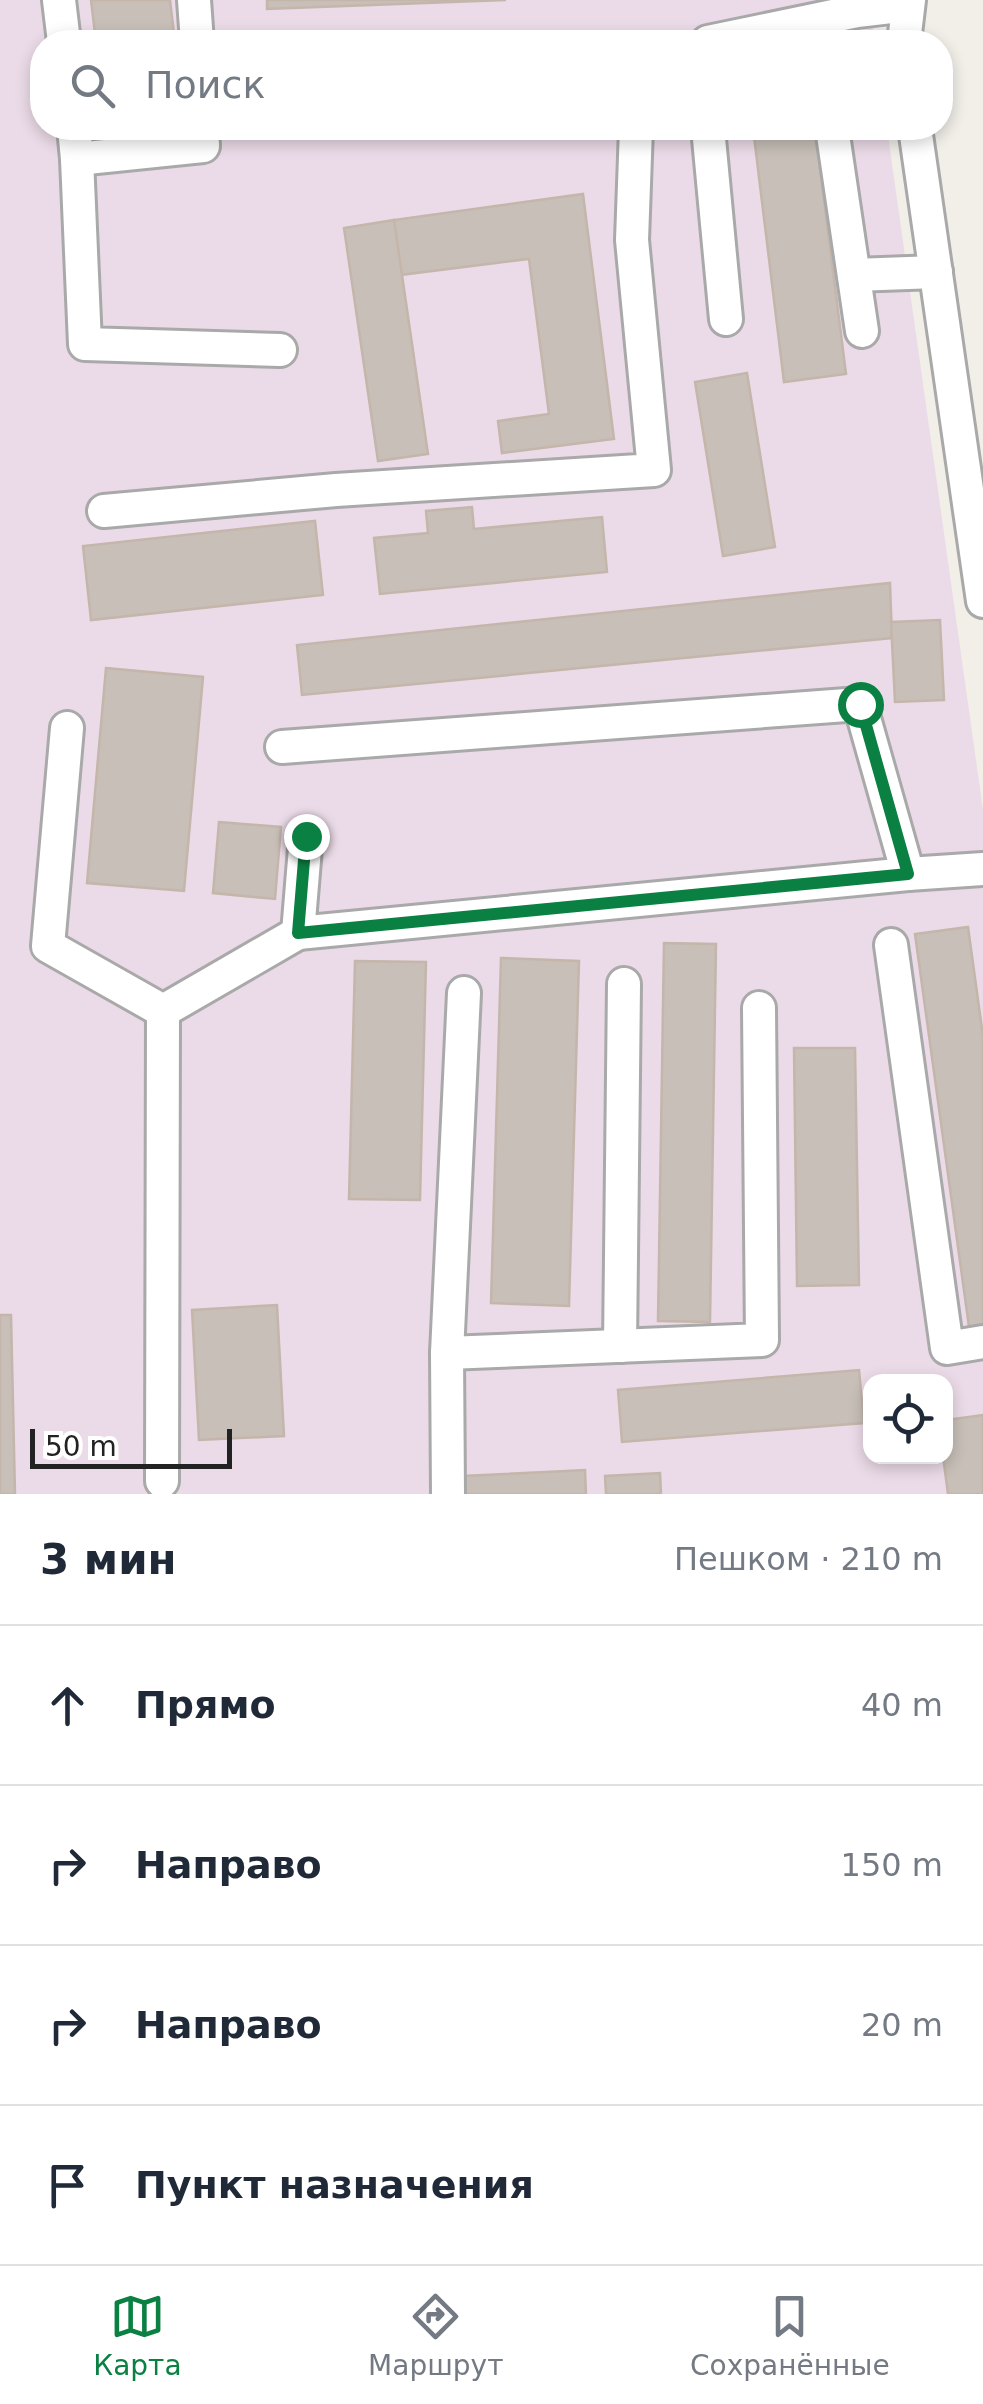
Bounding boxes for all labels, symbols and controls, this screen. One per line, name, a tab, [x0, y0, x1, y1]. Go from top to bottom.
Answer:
search box	[30, 30, 953, 140]
icon: search	[65, 58, 120, 113]
text: Поиск	[145, 63, 265, 107]
route start	[838, 682, 884, 728]
route end	[284, 814, 330, 860]
map controls	[863, 1374, 953, 1464]
button: locate	[863, 1374, 953, 1464]
scale bar	[30, 1424, 232, 1468]
text: 50 m	[45, 1430, 117, 1463]
text: 3 мин	[40, 1535, 177, 1584]
text: Пешком · 210 m	[674, 1540, 943, 1578]
icon: ahead	[40, 1678, 95, 1733]
text: Прямо	[135, 1683, 276, 1727]
text: 40 m	[861, 1686, 943, 1724]
icon: right	[40, 1838, 95, 1893]
text: Направо	[135, 1843, 322, 1887]
text: 150 m	[841, 1846, 943, 1884]
icon: right	[40, 1998, 95, 2053]
text: Направо	[135, 2003, 322, 2047]
text: 20 m	[861, 2006, 943, 2044]
icon: arrive	[40, 2158, 95, 2213]
text: Пункт назначения	[135, 2163, 534, 2207]
tab: Карта	[93, 2289, 182, 2382]
tab: Маршрут	[368, 2289, 503, 2382]
tab: Сохранённые	[690, 2289, 890, 2382]

